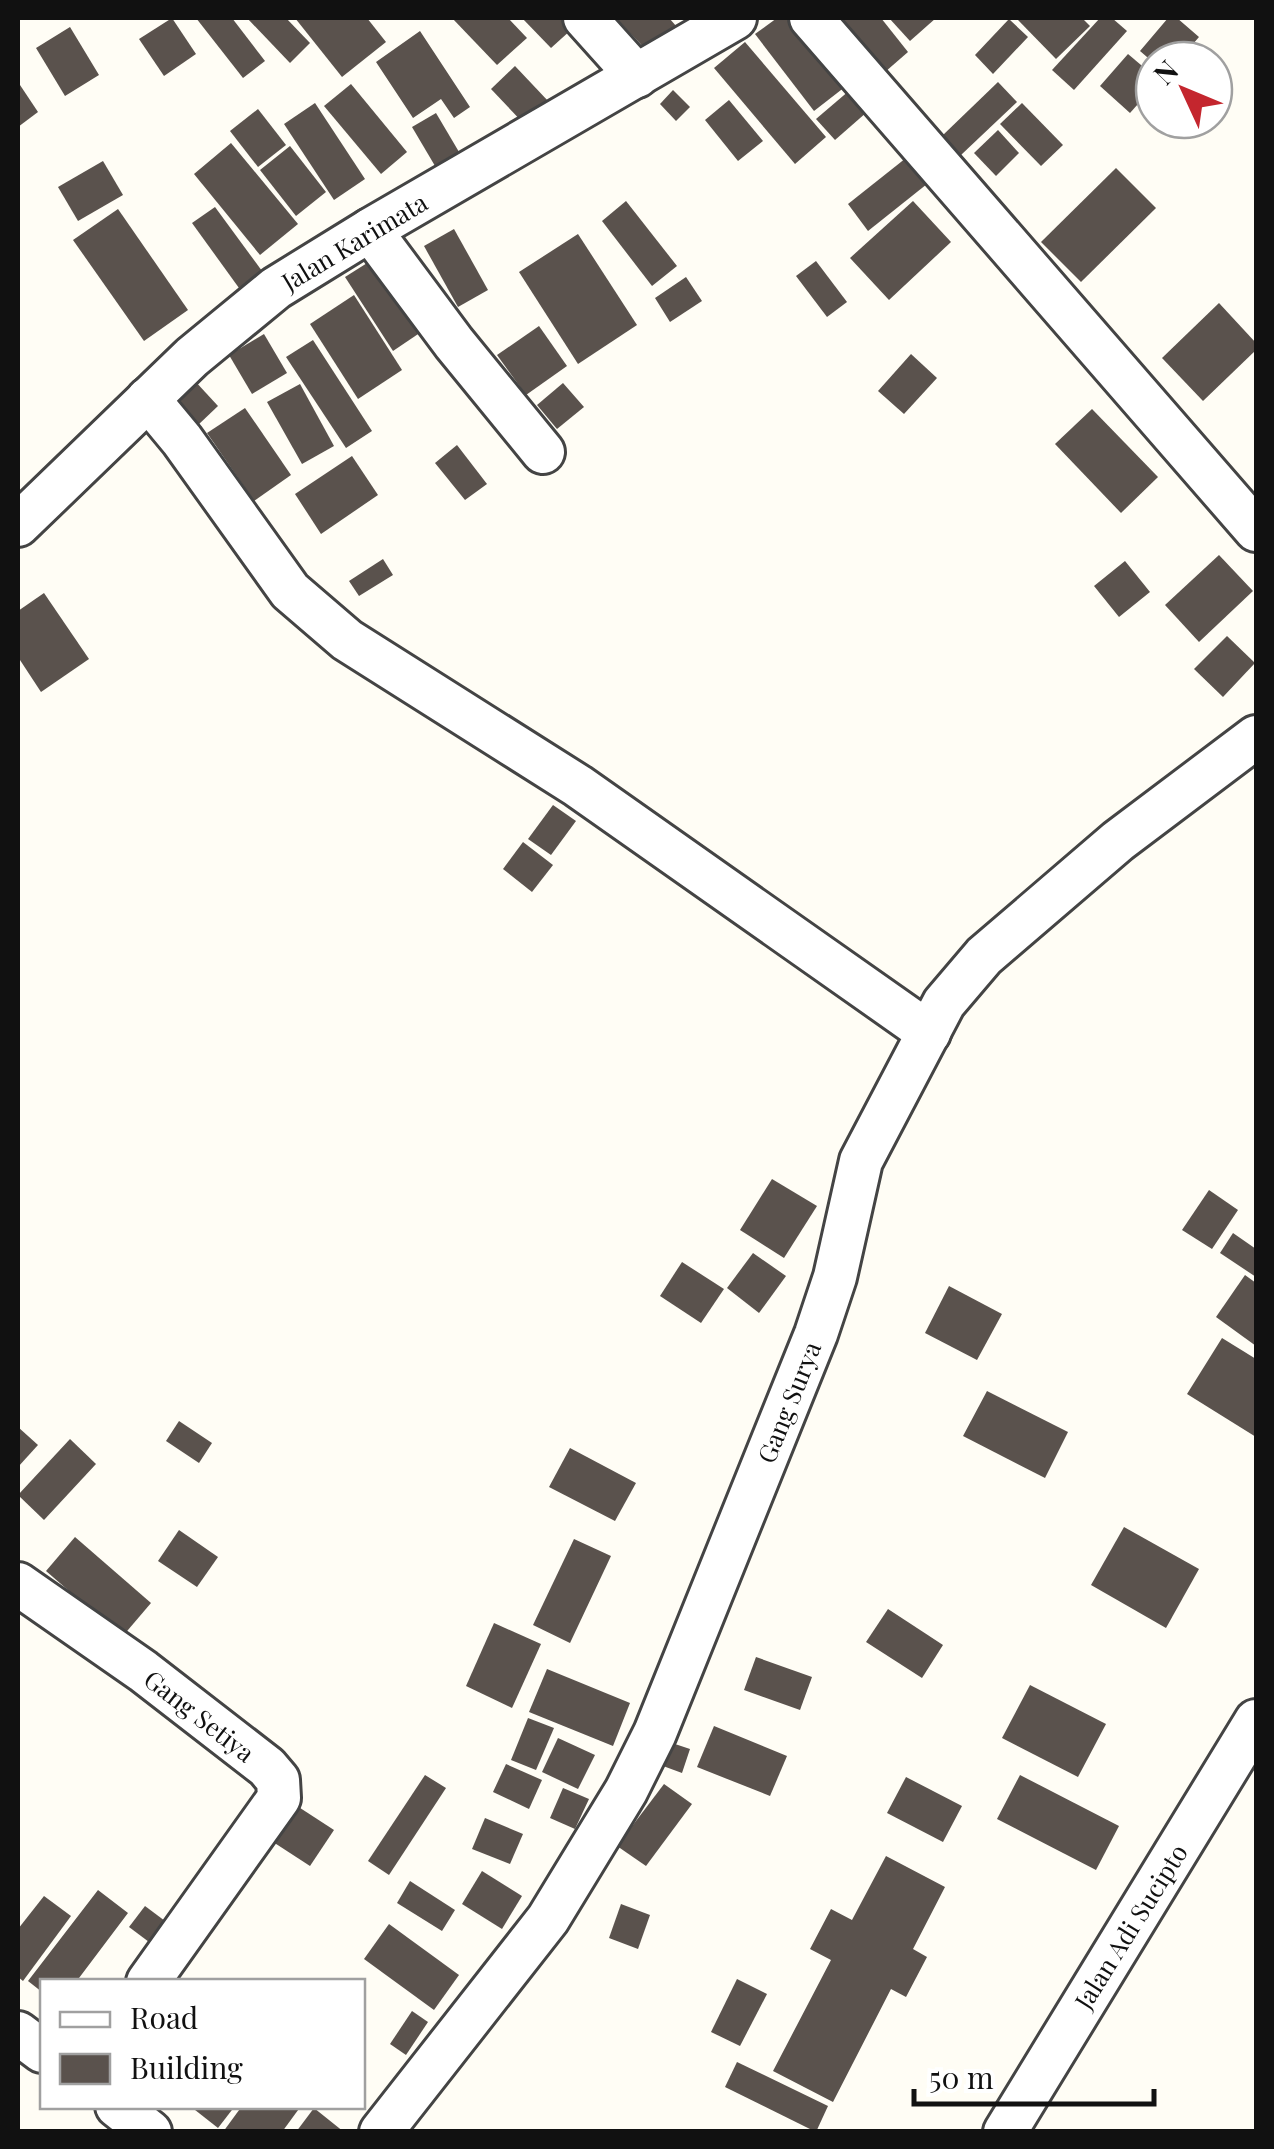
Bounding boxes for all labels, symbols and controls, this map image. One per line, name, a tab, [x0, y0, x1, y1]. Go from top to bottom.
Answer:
north arrow	[1134, 40, 1234, 140]
text: N	[1145, 51, 1185, 92]
street label: Jalan Karimata	[274, 184, 433, 298]
street label: Gang Surya	[749, 1336, 827, 1468]
street label: Gang Setiya	[138, 1662, 262, 1769]
street label: Jalan Adi Sucipto	[1066, 1837, 1194, 2015]
legend	[40, 1979, 365, 2109]
text: Road	[130, 1997, 198, 2037]
scale bar	[914, 2044, 1154, 2106]
text: Building	[130, 2047, 243, 2087]
text: 50 m	[929, 2057, 994, 2097]

